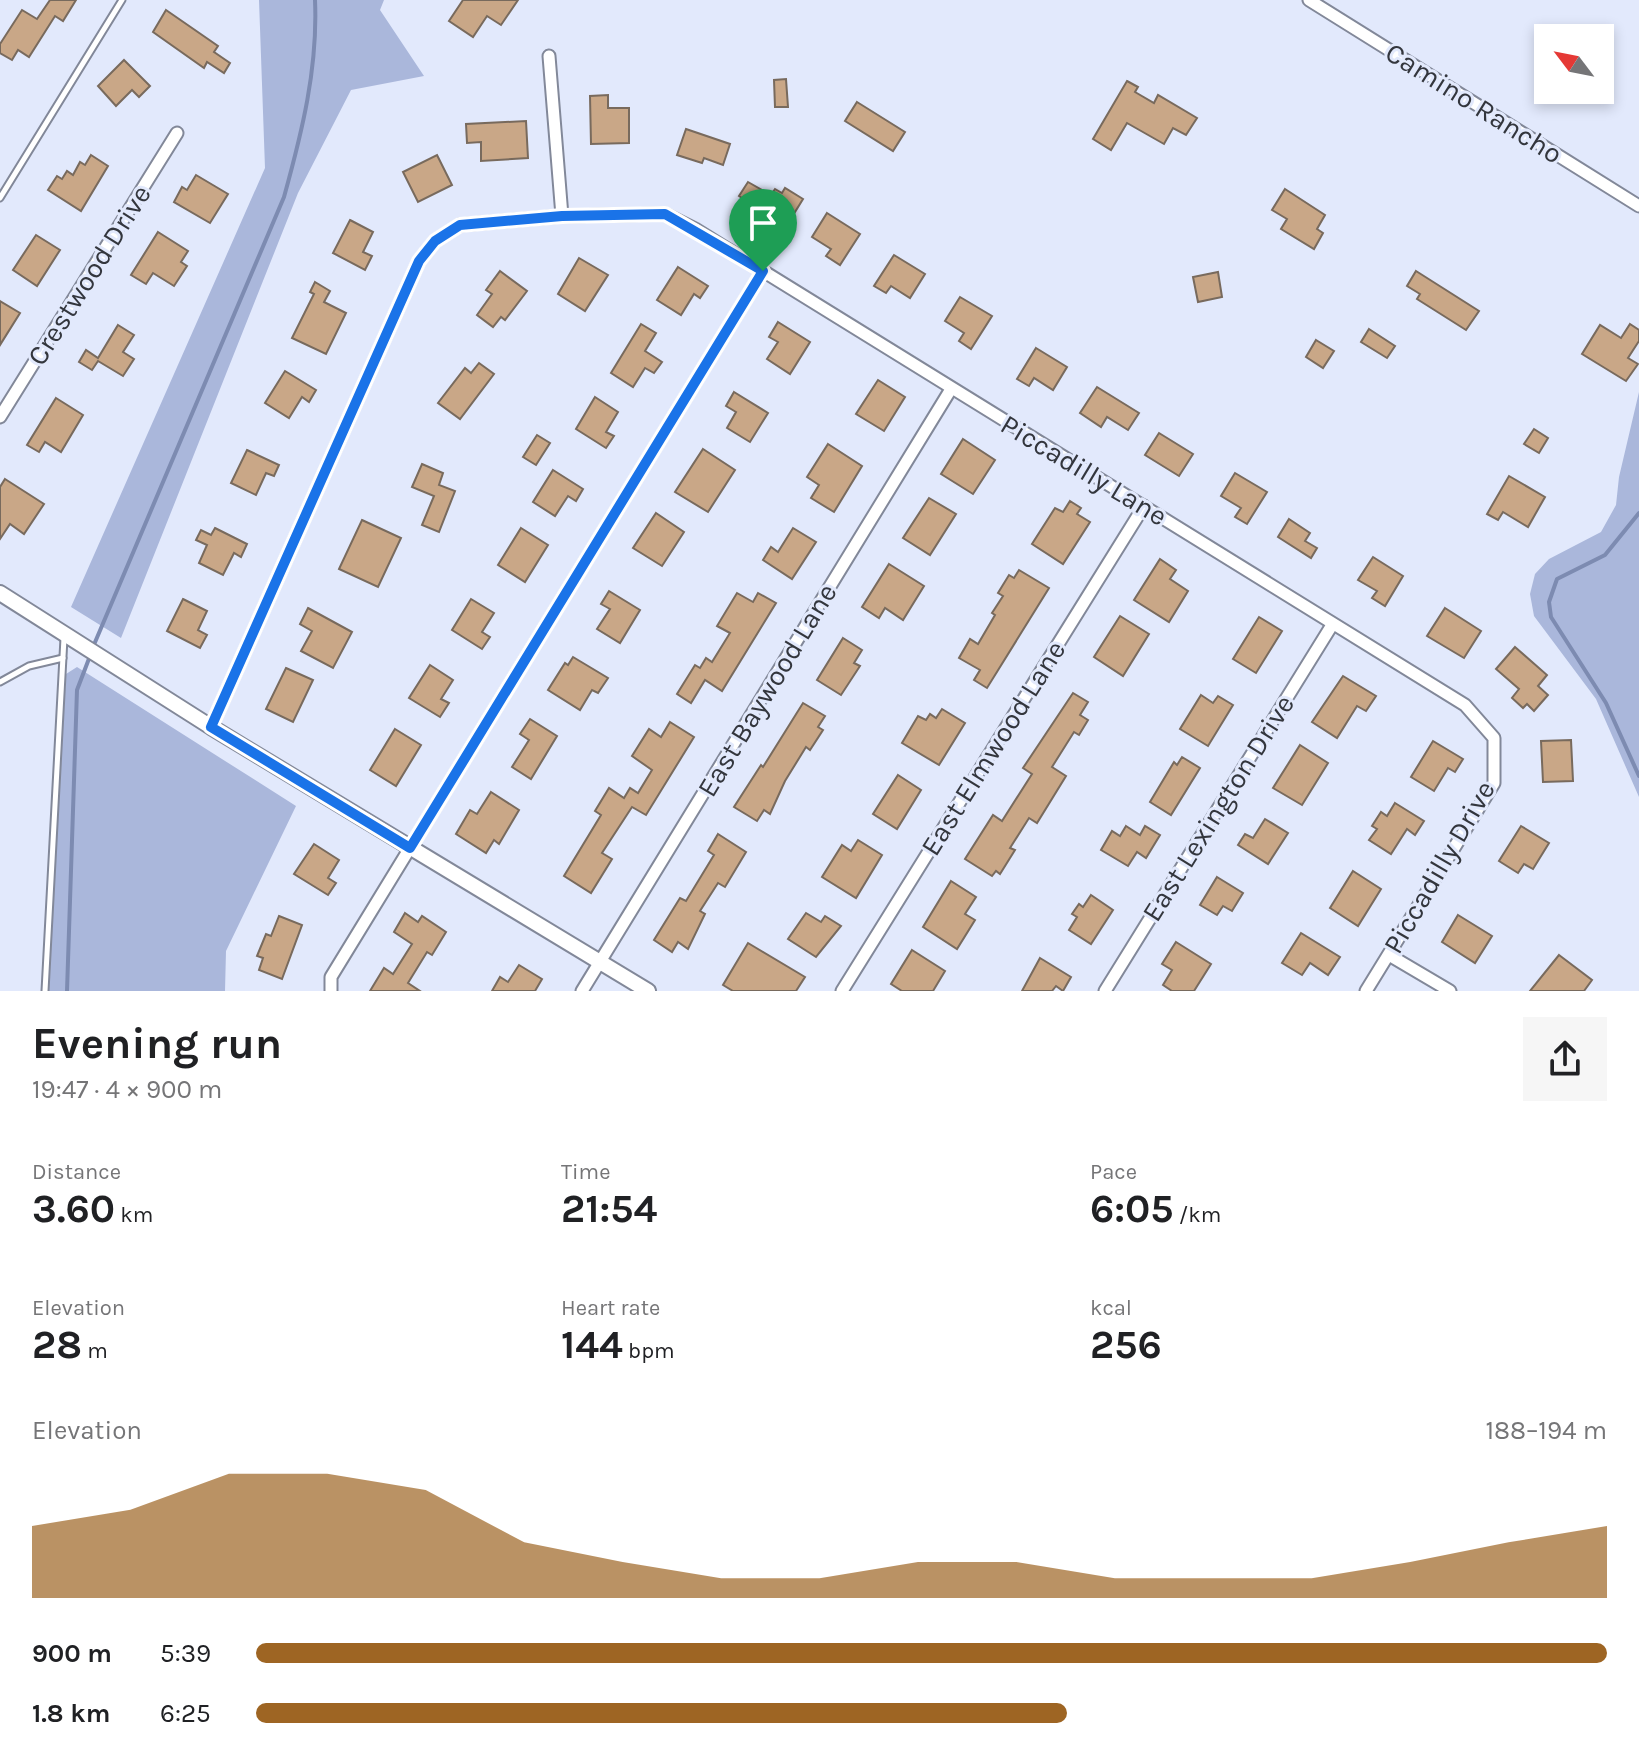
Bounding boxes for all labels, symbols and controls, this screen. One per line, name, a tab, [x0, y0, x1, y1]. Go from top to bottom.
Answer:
north arrow	[1534, 24, 1614, 104]
map controls	[1534, 24, 1614, 104]
street label: Camino Rancho	[1380, 35, 1568, 171]
street label: Crestwood Drive	[20, 179, 158, 371]
pin	[729, 189, 797, 271]
icon: arrive	[741, 201, 785, 245]
street label: Piccadilly Lane	[995, 407, 1173, 533]
street label: East Baywood Lane	[690, 577, 844, 803]
street label: East Elmwood Lane	[914, 635, 1072, 861]
street label: East Lexington Drive	[1135, 689, 1301, 927]
street label: Piccadilly Drive	[1376, 775, 1502, 959]
button: share	[1523, 1017, 1607, 1101]
text: Evening run	[32, 1018, 282, 1069]
text: 19:47 · 4 × 900 m	[32, 1074, 222, 1105]
text: Distance	[32, 1159, 121, 1185]
text: Time	[561, 1159, 610, 1185]
text: Pace	[1090, 1159, 1137, 1185]
text: 3.60	[32, 1185, 115, 1232]
text: 21:54	[561, 1185, 657, 1232]
text: 6:05	[1090, 1185, 1174, 1232]
text: km	[115, 1202, 153, 1228]
text: /km	[1174, 1202, 1221, 1228]
text: Elevation	[32, 1295, 125, 1321]
text: Heart rate	[561, 1295, 660, 1321]
text: kcal	[1090, 1295, 1132, 1321]
text: 28	[32, 1321, 82, 1368]
text: 144	[561, 1321, 623, 1368]
text: 256	[1090, 1321, 1162, 1368]
text: m	[82, 1338, 108, 1364]
text: bpm	[623, 1338, 675, 1364]
text: Elevation	[32, 1415, 142, 1446]
text: 188–194 m	[1485, 1415, 1607, 1446]
text: 900 m	[32, 1638, 112, 1669]
text: 5:39	[160, 1638, 211, 1669]
text: 1.8 km	[32, 1698, 110, 1729]
text: 6:25	[160, 1698, 211, 1729]

